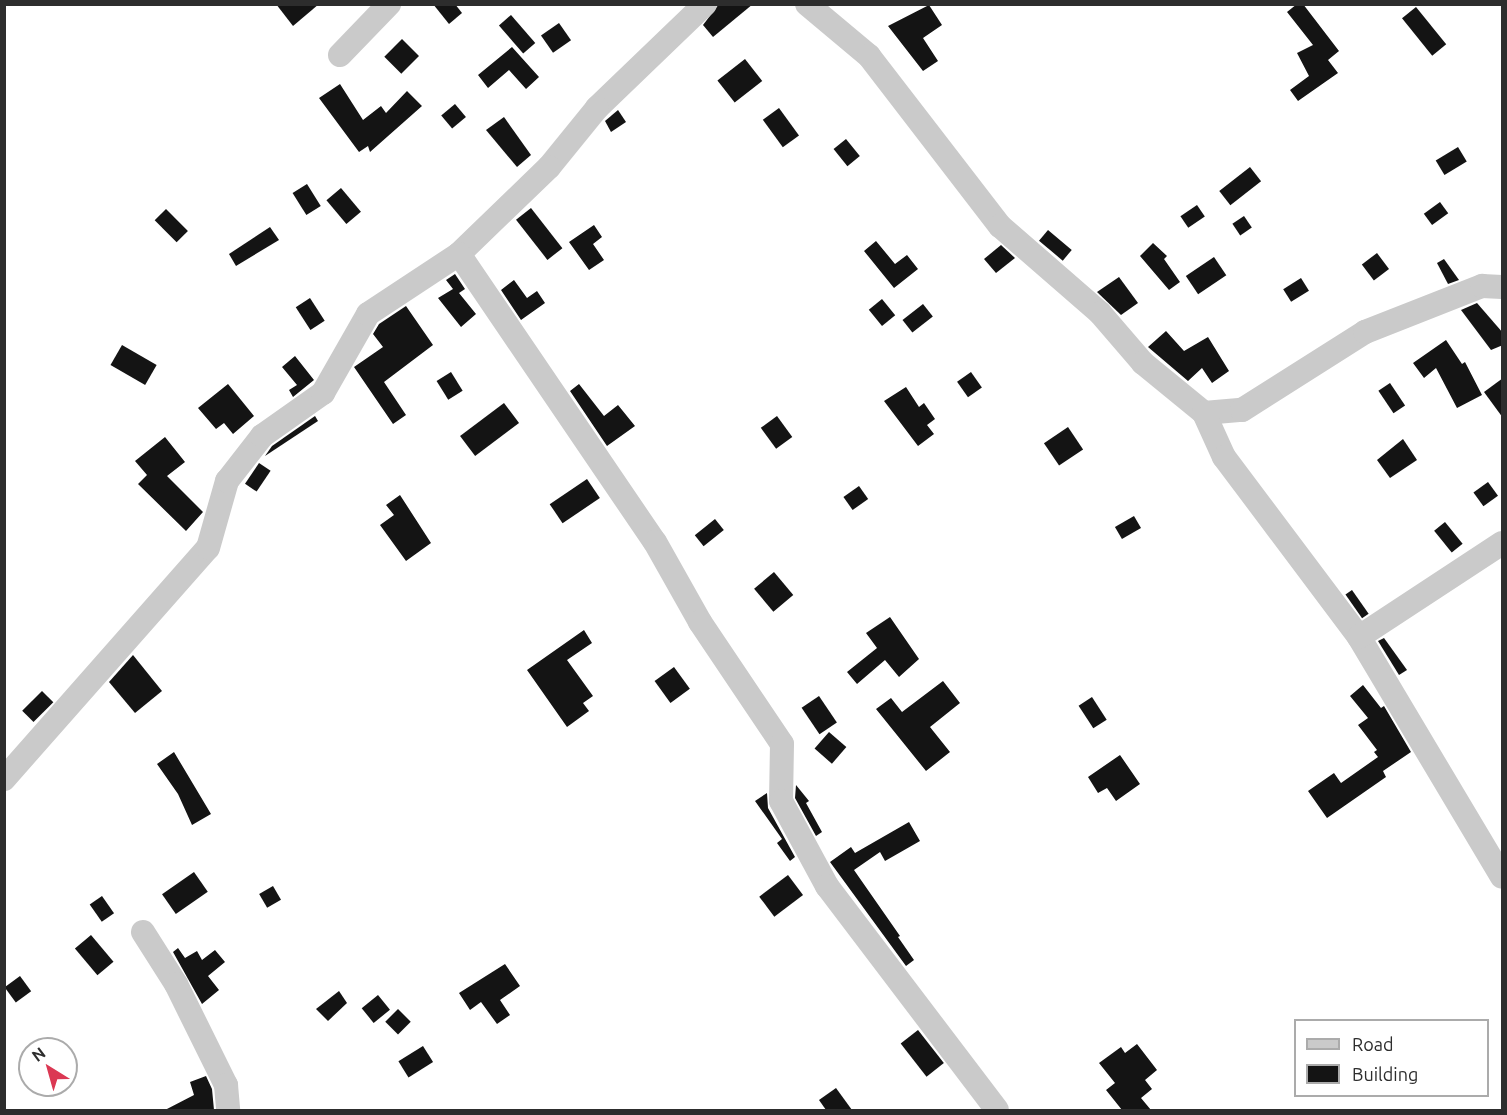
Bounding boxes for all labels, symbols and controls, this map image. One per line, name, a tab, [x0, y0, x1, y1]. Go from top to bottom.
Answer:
legend	[1294, 1019, 1489, 1097]
text: Road	[1352, 1034, 1394, 1054]
north arrow	[18, 1037, 78, 1097]
text: N	[28, 1043, 49, 1065]
text: Building	[1352, 1064, 1418, 1084]

